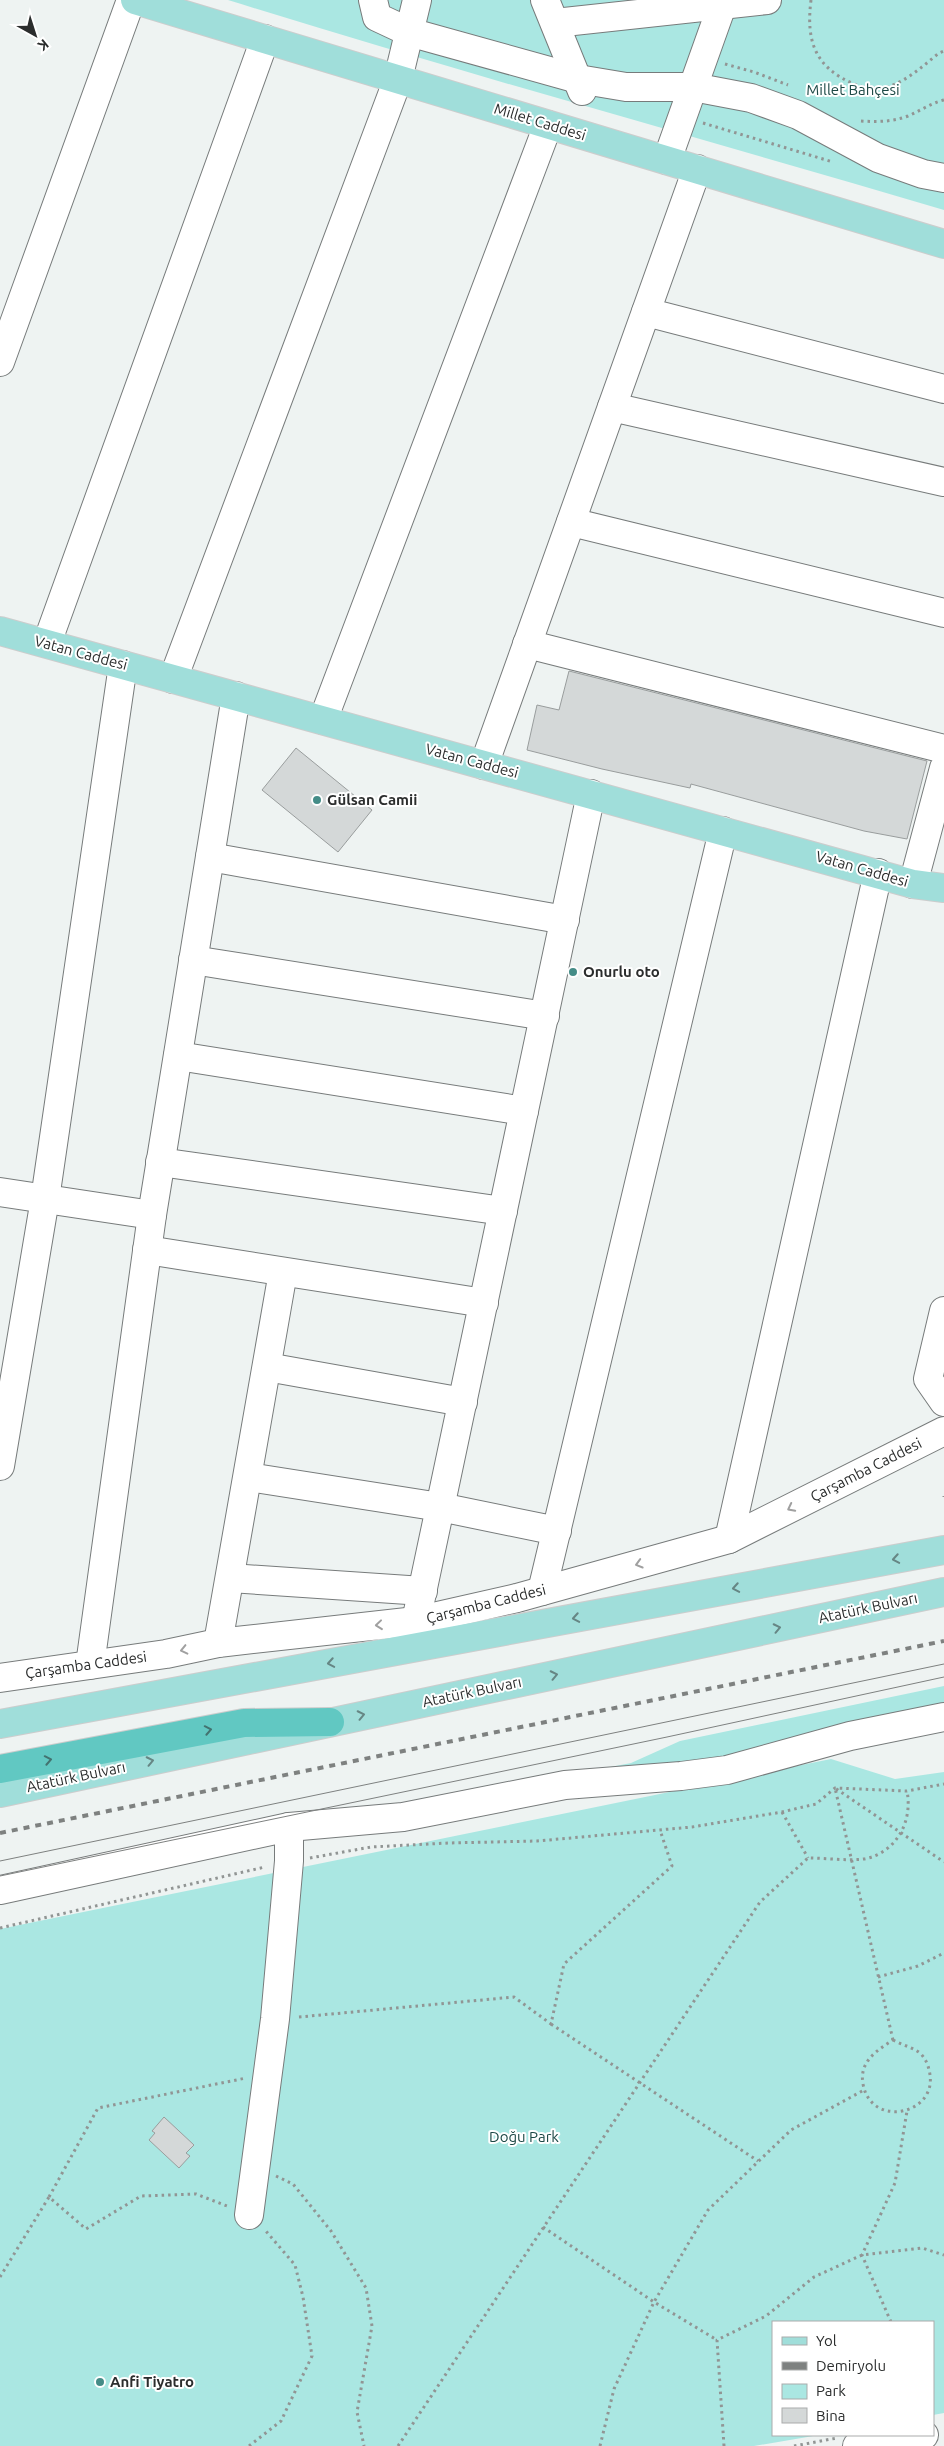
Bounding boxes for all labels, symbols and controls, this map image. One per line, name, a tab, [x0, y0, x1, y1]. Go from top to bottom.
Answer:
north arrow	[10, 10, 60, 60]
text: K	[34, 36, 52, 55]
park label: Millet Bahçesi	[806, 81, 900, 98]
street label: Millet Caddesi	[492, 99, 588, 144]
street label: Vatan Caddesi	[33, 632, 129, 673]
street label: Vatan Caddesi	[424, 740, 520, 781]
place label: Gülsan Camii	[327, 791, 417, 808]
marker: Gülsan Camii	[311, 794, 323, 806]
street label: Vatan Caddesi	[814, 847, 910, 890]
place label: Onurlu oto	[583, 963, 660, 980]
marker: Onurlu oto	[567, 966, 579, 978]
street label: Çarşamba Caddesi	[807, 1434, 924, 1505]
one-way arrow	[787, 1502, 796, 1512]
one-way arrow	[892, 1553, 900, 1563]
one-way arrow	[636, 1559, 644, 1569]
street label: Çarşamba Caddesi	[424, 1580, 547, 1627]
one-way arrow	[732, 1583, 741, 1593]
street label: Atatürk Bulvarı	[817, 1589, 919, 1626]
one-way arrow	[572, 1612, 581, 1622]
one-way arrow	[375, 1619, 383, 1630]
one-way arrow	[772, 1623, 781, 1634]
one-way arrow	[179, 1645, 188, 1655]
street label: Çarşamba Caddesi	[24, 1648, 148, 1681]
one-way arrow	[326, 1657, 335, 1668]
one-way arrow	[549, 1670, 558, 1681]
street label: Atatürk Bulvarı	[421, 1673, 523, 1710]
one-way arrow	[356, 1711, 365, 1721]
one-way arrow	[203, 1725, 212, 1736]
one-way arrow	[44, 1755, 52, 1766]
one-way arrow	[146, 1756, 155, 1766]
street label: Atatürk Bulvarı	[25, 1758, 127, 1795]
park label: Doğu Park	[489, 2128, 559, 2145]
legend	[772, 2321, 934, 2436]
text: Yol	[816, 2332, 837, 2349]
text: Demiryolu	[816, 2357, 886, 2374]
place label: Anfi Tiyatro	[110, 2373, 194, 2390]
marker: Anfi Tiyatro	[94, 2376, 106, 2388]
text: Park	[816, 2382, 846, 2399]
text: Bina	[816, 2407, 845, 2424]

